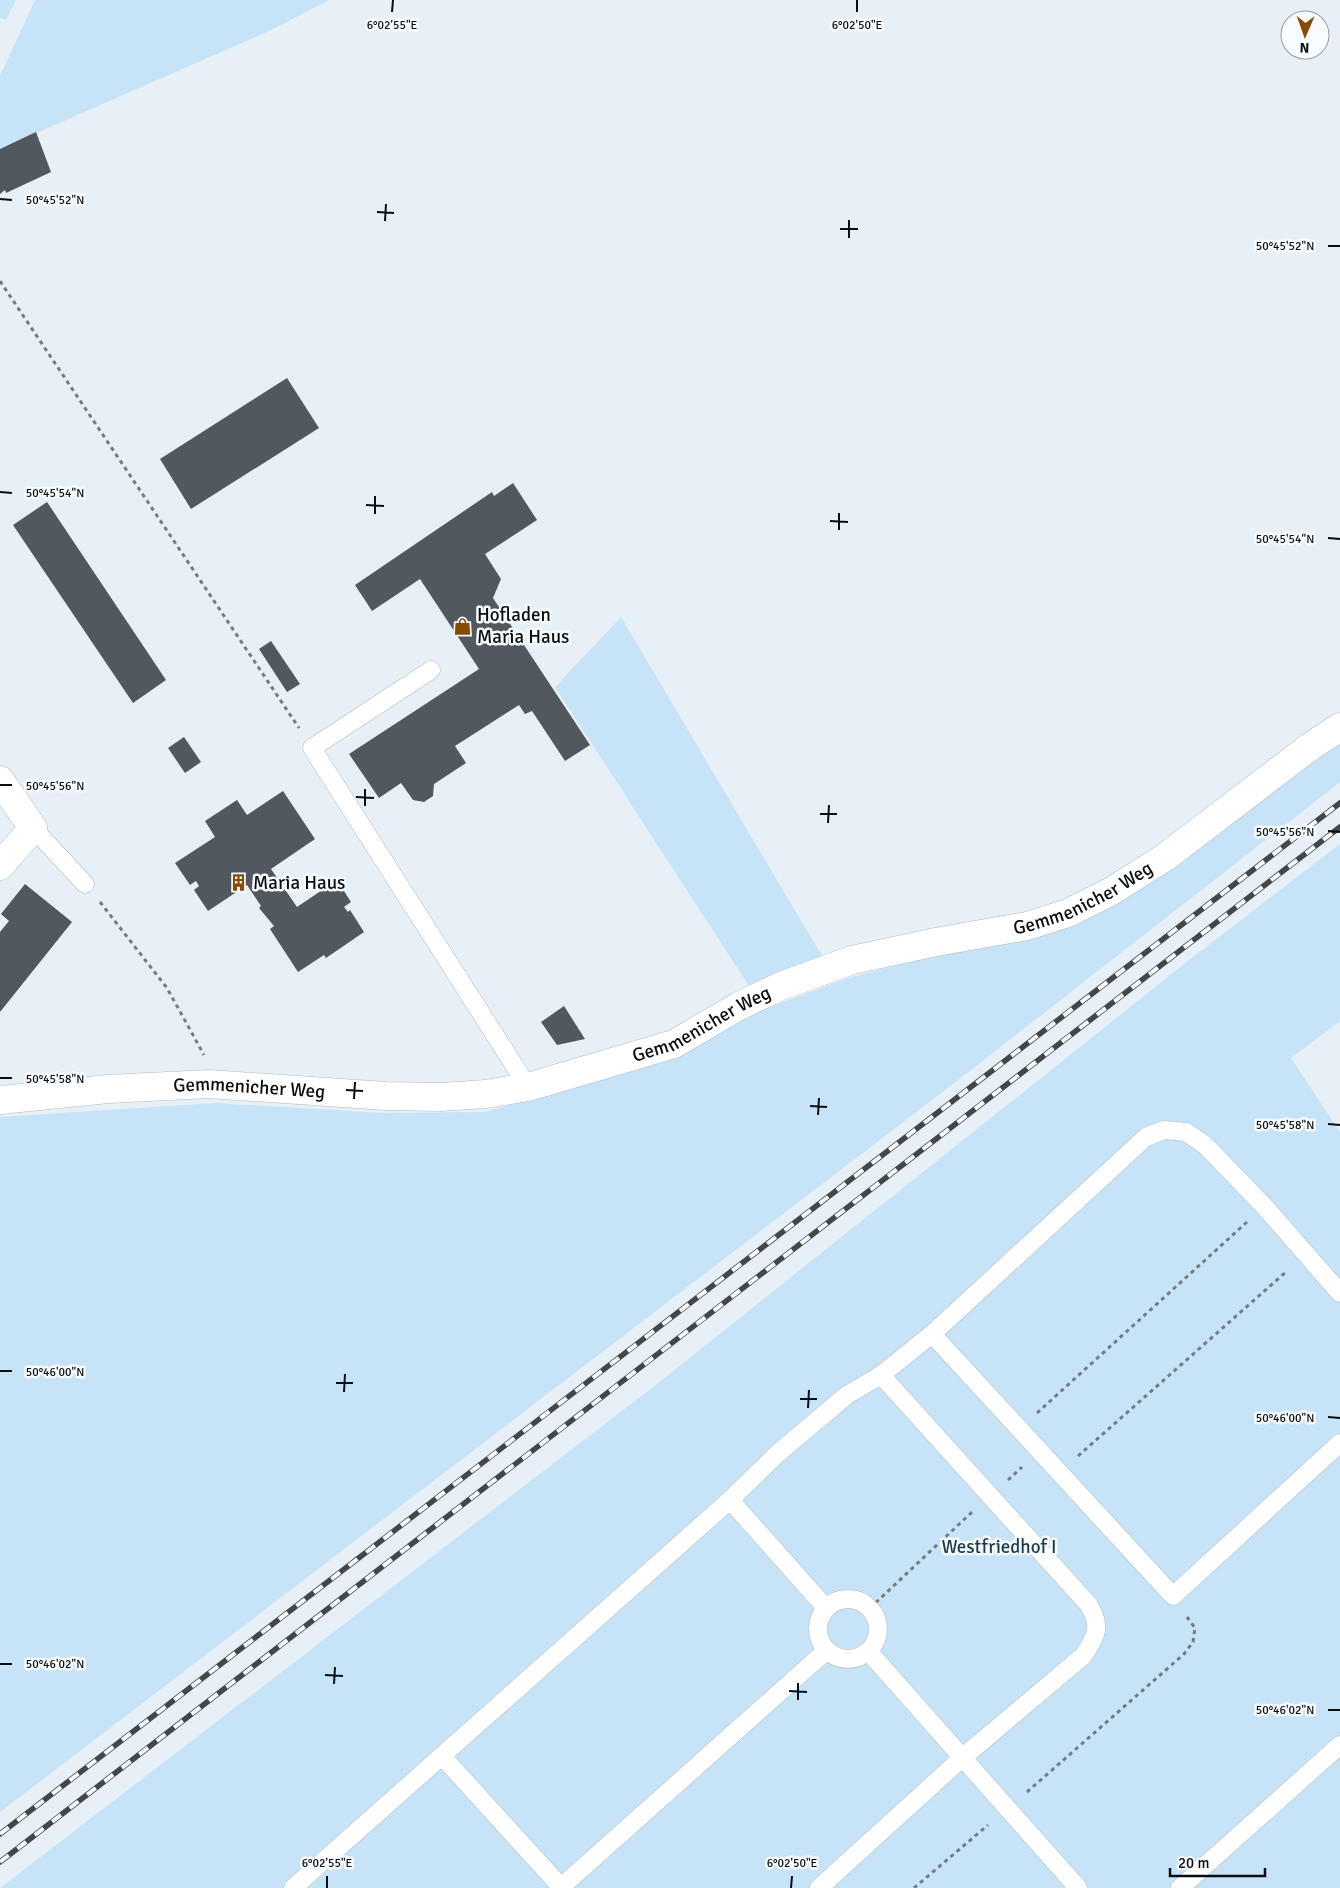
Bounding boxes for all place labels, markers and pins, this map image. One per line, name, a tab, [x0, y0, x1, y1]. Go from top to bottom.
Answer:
place label: Hofladen Maria Haus	[477, 603, 569, 649]
shop icon: Hofladen Maria Haus	[453, 616, 473, 636]
place label: Maria Haus	[253, 871, 345, 895]
building icon: Maria Haus	[229, 873, 249, 893]

